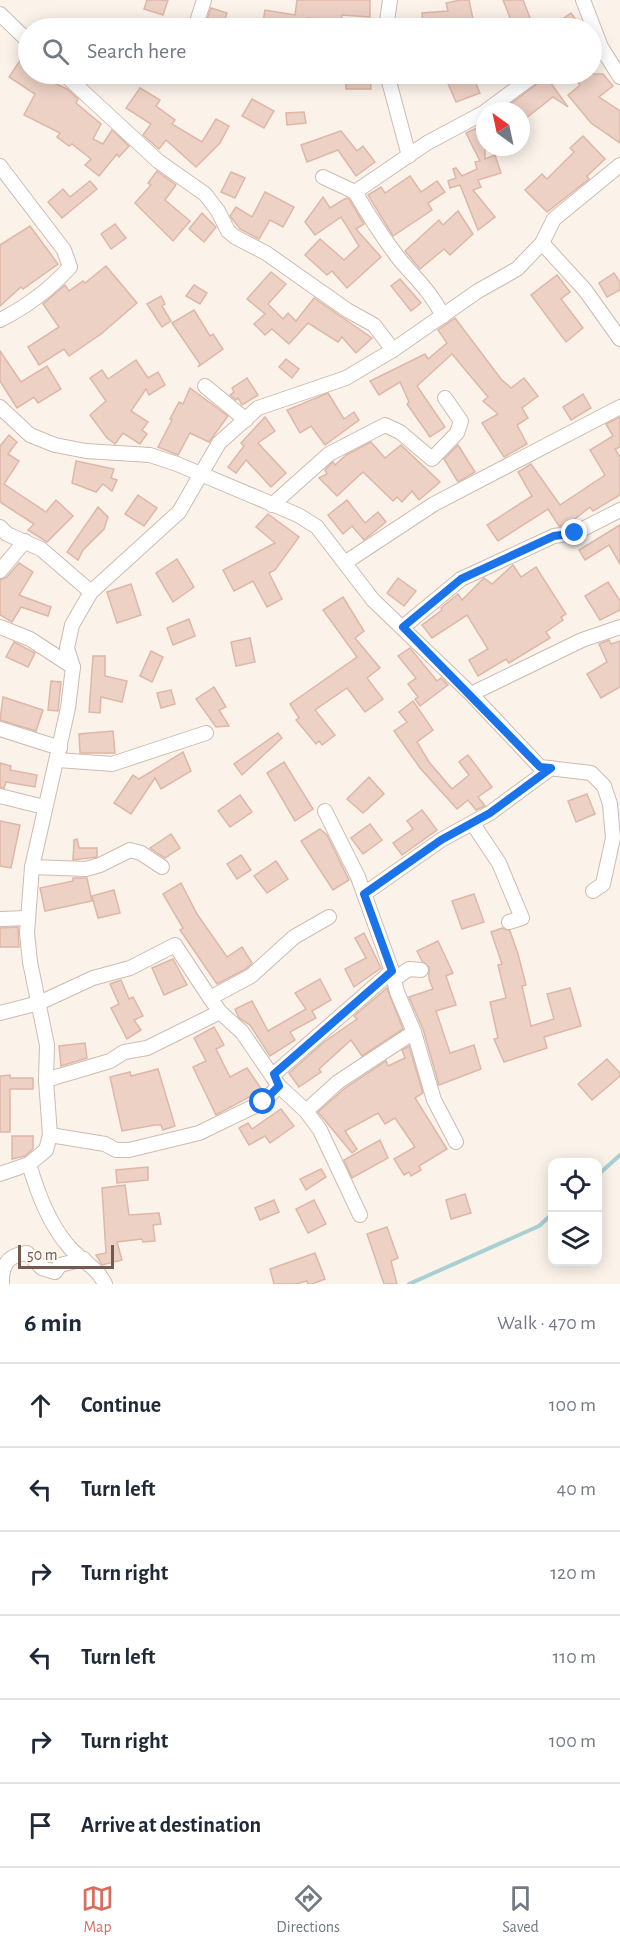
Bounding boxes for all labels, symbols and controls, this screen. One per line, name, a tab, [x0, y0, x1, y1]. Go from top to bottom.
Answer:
search box	[18, 18, 602, 84]
icon: search	[39, 35, 72, 68]
text: Search here	[87, 40, 186, 62]
north arrow	[476, 102, 530, 156]
route end	[561, 519, 587, 545]
route start	[249, 1088, 275, 1114]
map controls	[548, 1158, 602, 1266]
button: locate	[548, 1158, 602, 1212]
button: layers	[548, 1212, 602, 1266]
scale bar	[18, 1242, 114, 1270]
text: 50 m	[27, 1247, 58, 1263]
text: 6 min	[24, 1310, 82, 1336]
text: Walk · 470 m	[497, 1313, 596, 1333]
icon: ahead	[24, 1389, 57, 1422]
text: Continue	[81, 1394, 161, 1416]
text: 100 m	[549, 1395, 596, 1415]
icon: left	[24, 1473, 57, 1506]
text: Turn left	[81, 1478, 155, 1500]
text: 40 m	[557, 1479, 596, 1499]
icon: right	[24, 1557, 57, 1590]
text: Turn right	[81, 1562, 168, 1584]
text: 120 m	[550, 1563, 596, 1583]
icon: left	[24, 1641, 57, 1674]
text: Turn left	[81, 1646, 155, 1668]
text: 110 m	[552, 1647, 596, 1667]
icon: right	[24, 1725, 57, 1758]
text: Turn right	[81, 1730, 168, 1752]
text: 100 m	[549, 1731, 596, 1751]
icon: arrive	[24, 1809, 57, 1842]
text: Arrive at destination	[81, 1814, 261, 1836]
tab: Map	[81, 1882, 114, 1937]
tab: Directions	[276, 1882, 340, 1937]
tab: Saved	[502, 1882, 539, 1937]

